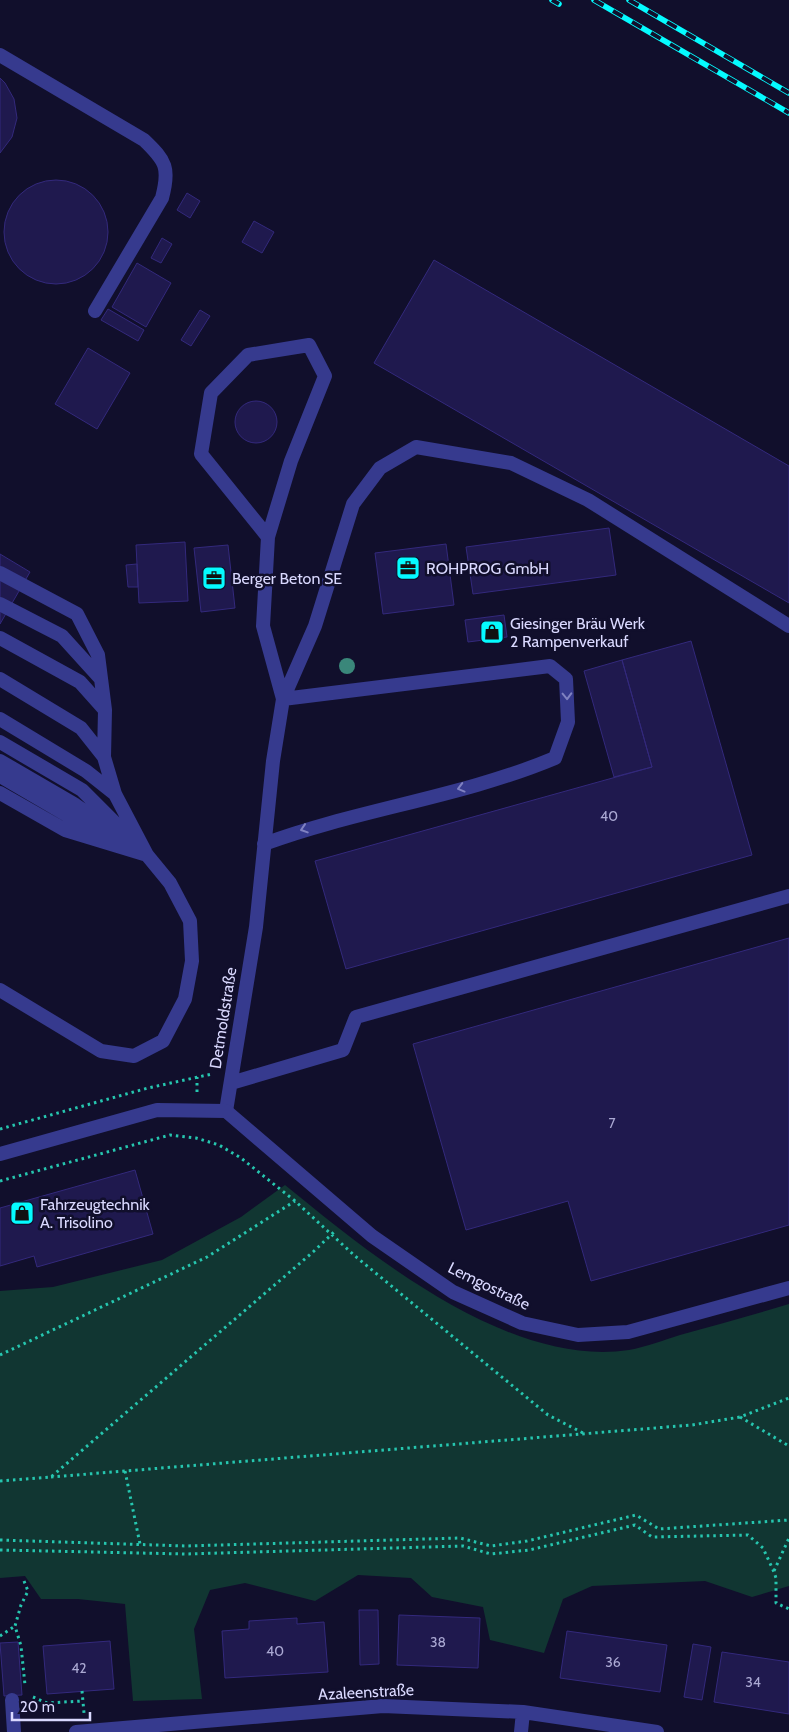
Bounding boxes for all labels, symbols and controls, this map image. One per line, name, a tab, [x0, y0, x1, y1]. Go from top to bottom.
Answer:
office icon: ROHPROG GmbH	[395, 555, 421, 581]
place label: ROHPROG GmbH	[426, 559, 549, 578]
office icon: Berger Beton SE	[201, 565, 227, 591]
place label: Berger Beton SE	[232, 569, 342, 588]
place label: Giesinger Bräu Werk 2 Rampenverkauf	[510, 614, 646, 651]
shop icon: Giesinger Bräu Werk 2 Rampenverkauf	[479, 619, 505, 645]
one-way arrow	[562, 693, 572, 701]
one-way arrow	[457, 782, 466, 793]
house number: 40	[600, 807, 618, 825]
one-way arrow	[301, 824, 309, 834]
street label: Detmoldstraße	[206, 966, 240, 1070]
house number: 7	[608, 1114, 616, 1132]
place label: Fahrzeugtechnik A. Trisolino	[40, 1195, 151, 1232]
shop icon: Fahrzeugtechnik A. Trisolino	[9, 1200, 35, 1226]
street label: Lemgostraße	[445, 1258, 533, 1314]
house number: 38	[430, 1633, 446, 1651]
house number: 40	[266, 1642, 284, 1660]
house number: 36	[605, 1653, 621, 1671]
house number: 42	[71, 1659, 87, 1677]
house number: 34	[745, 1673, 761, 1691]
street label: Azaleenstraße	[318, 1680, 414, 1704]
scale bar	[12, 1690, 90, 1722]
text: 20 m	[20, 1698, 55, 1716]

